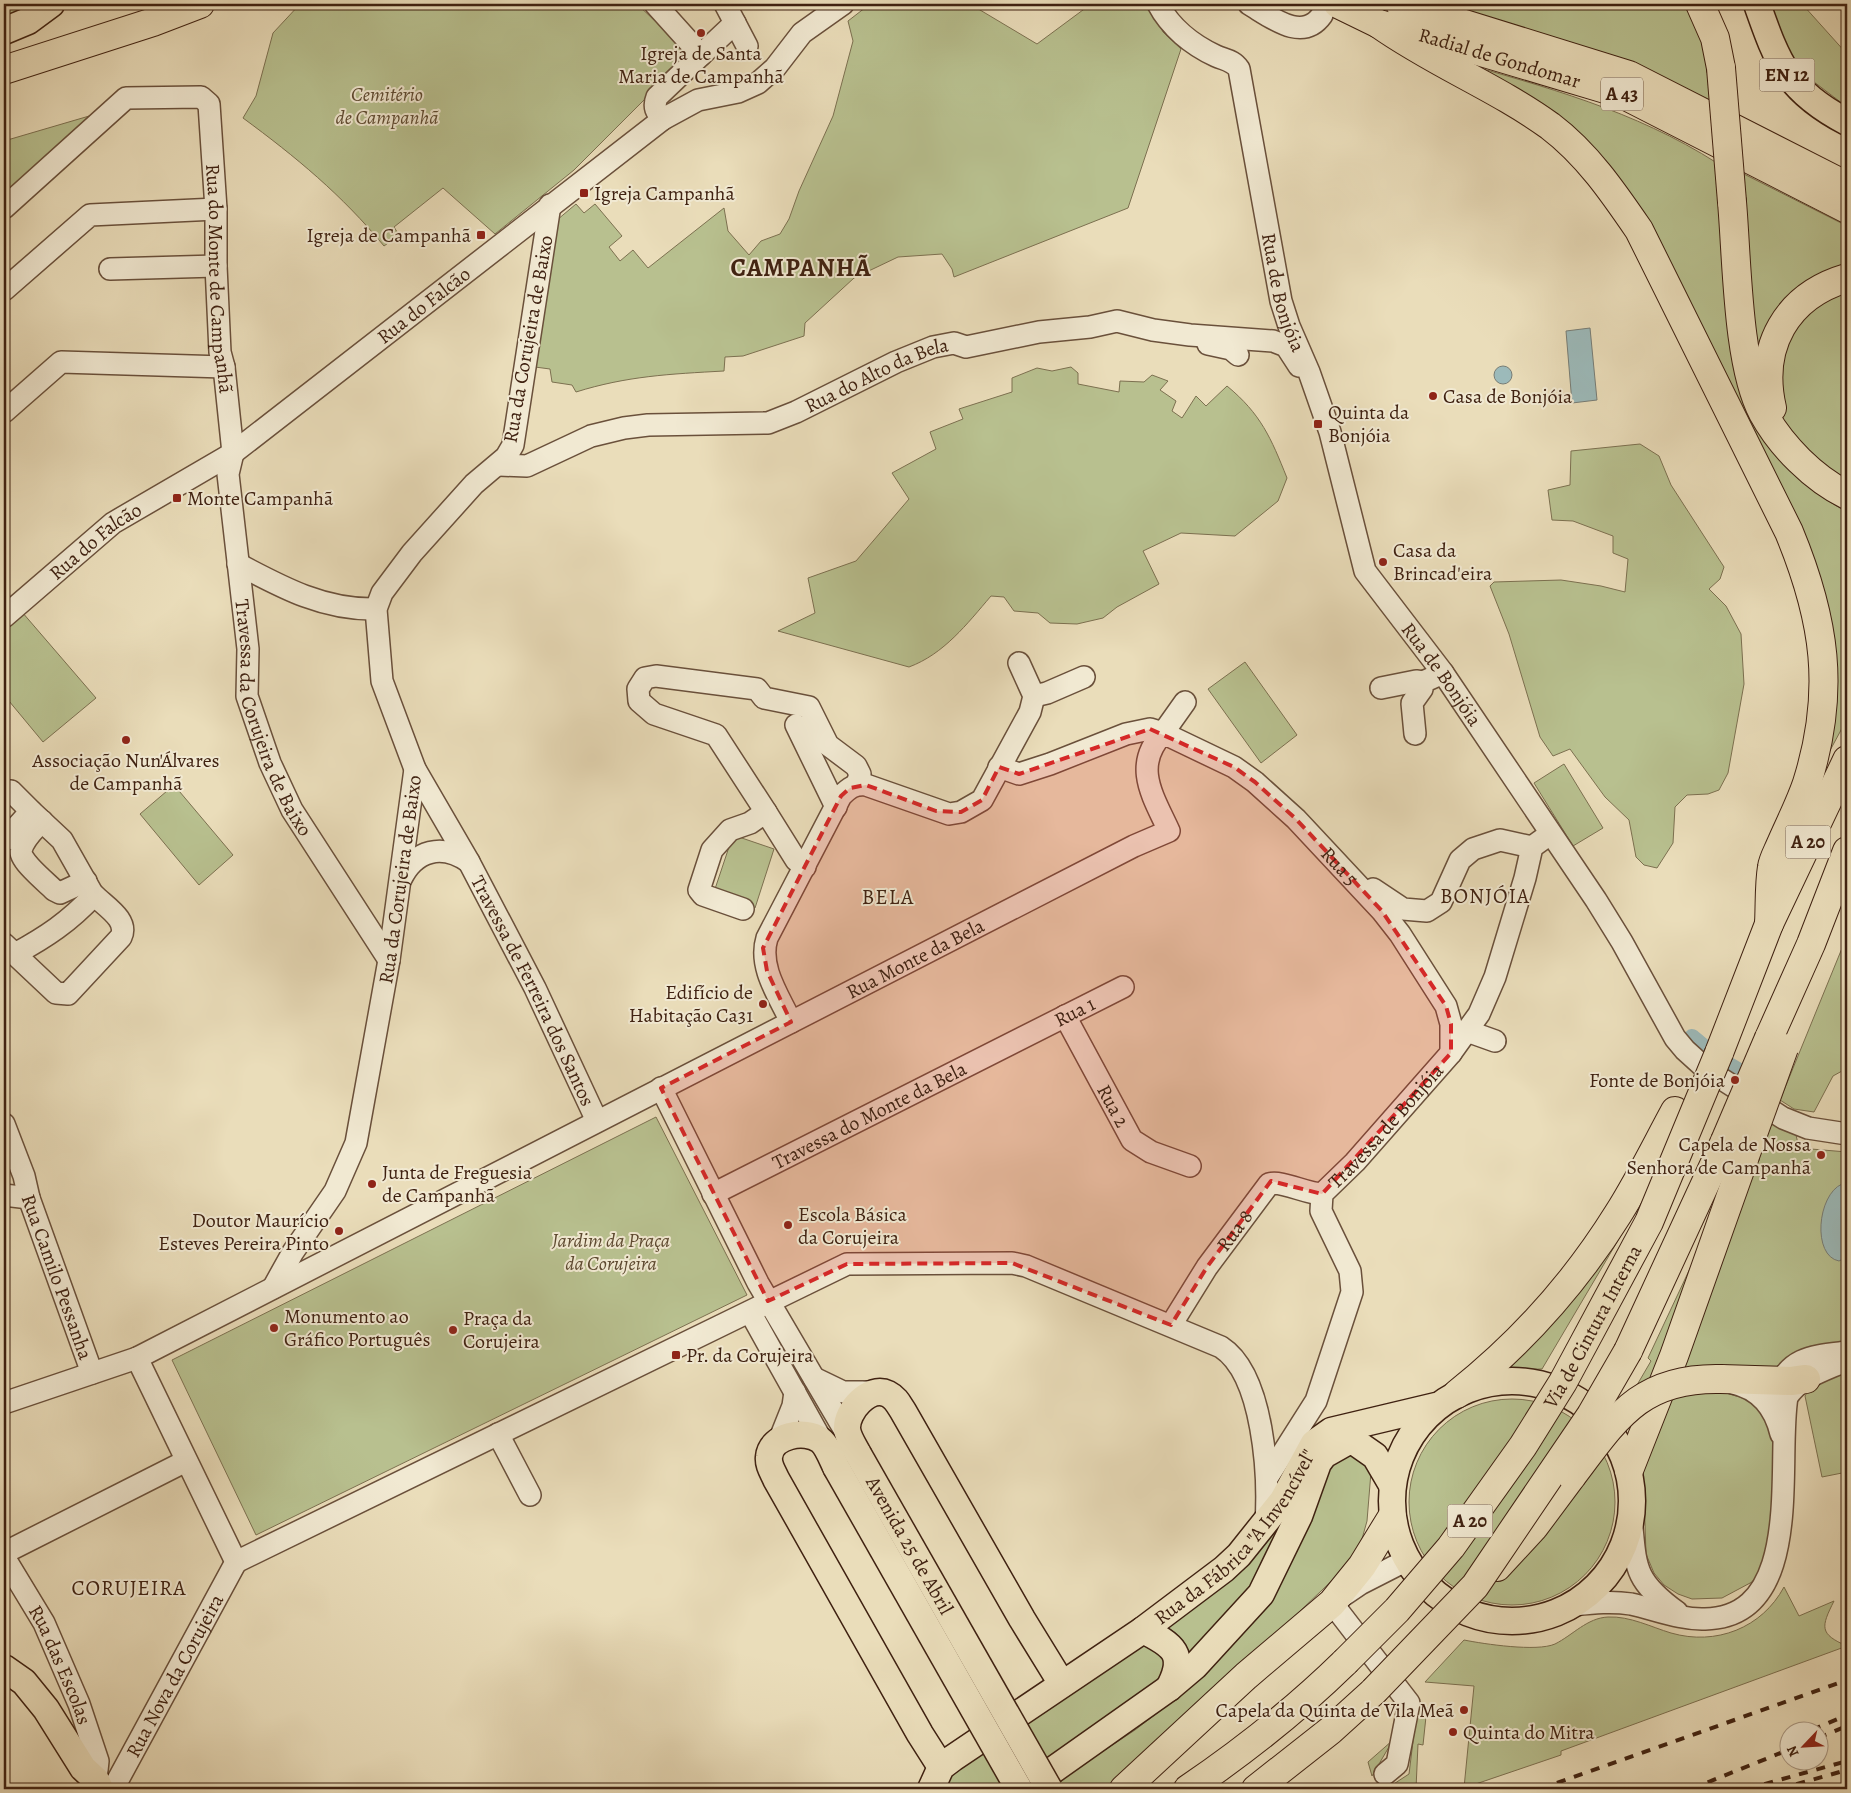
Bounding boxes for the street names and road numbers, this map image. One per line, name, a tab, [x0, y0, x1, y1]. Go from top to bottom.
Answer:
street label: Radial de Gondomar	[1416, 21, 1584, 95]
road number: EN 12	[1760, 58, 1814, 92]
road number: A 43	[1601, 78, 1643, 110]
street label: Rua do Monte de Campanhã	[200, 163, 240, 395]
street label: Rua de Bonjóia	[1255, 231, 1312, 357]
street label: Rua da Corujeira de Baixo	[496, 233, 560, 445]
street label: Rua do Falcão	[371, 260, 476, 350]
street label: Rua do Alto da Bela	[800, 331, 951, 419]
street label: Rua do Falcão	[43, 496, 147, 586]
street label: Travessa da Corujeira de Baixo	[229, 598, 319, 841]
street label: Rua de Bonjóia	[1395, 617, 1489, 732]
street label: Rua da Corujeira de Baixo	[371, 773, 428, 986]
road number: A 20	[1786, 826, 1830, 859]
street label: Rua 5	[1315, 841, 1365, 891]
street label: Travessa de Ferreira dos Santos	[465, 871, 602, 1110]
street label: Rua Monte da Bela	[841, 911, 989, 1005]
street label: Rua 1	[1049, 990, 1100, 1033]
street label: Travessa do Monte da Bela	[767, 1054, 972, 1175]
street label: Travessa de Bonjóia	[1322, 1057, 1450, 1195]
street label: Rua 2	[1091, 1079, 1136, 1133]
street label: Rua Camilo Pessanha	[15, 1190, 100, 1364]
street label: Rua 8	[1210, 1204, 1259, 1257]
street label: Via de Cintura Interna	[1536, 1239, 1648, 1414]
street label: Rua da Fábrica "A Invencível"	[1148, 1444, 1322, 1631]
street label: Avenida 25 de Abril	[859, 1470, 960, 1619]
road number: A 20	[1448, 1504, 1492, 1538]
street label: Rua Nova da Corujeira	[119, 1588, 230, 1762]
street label: Rua das Escolas	[22, 1600, 98, 1728]

